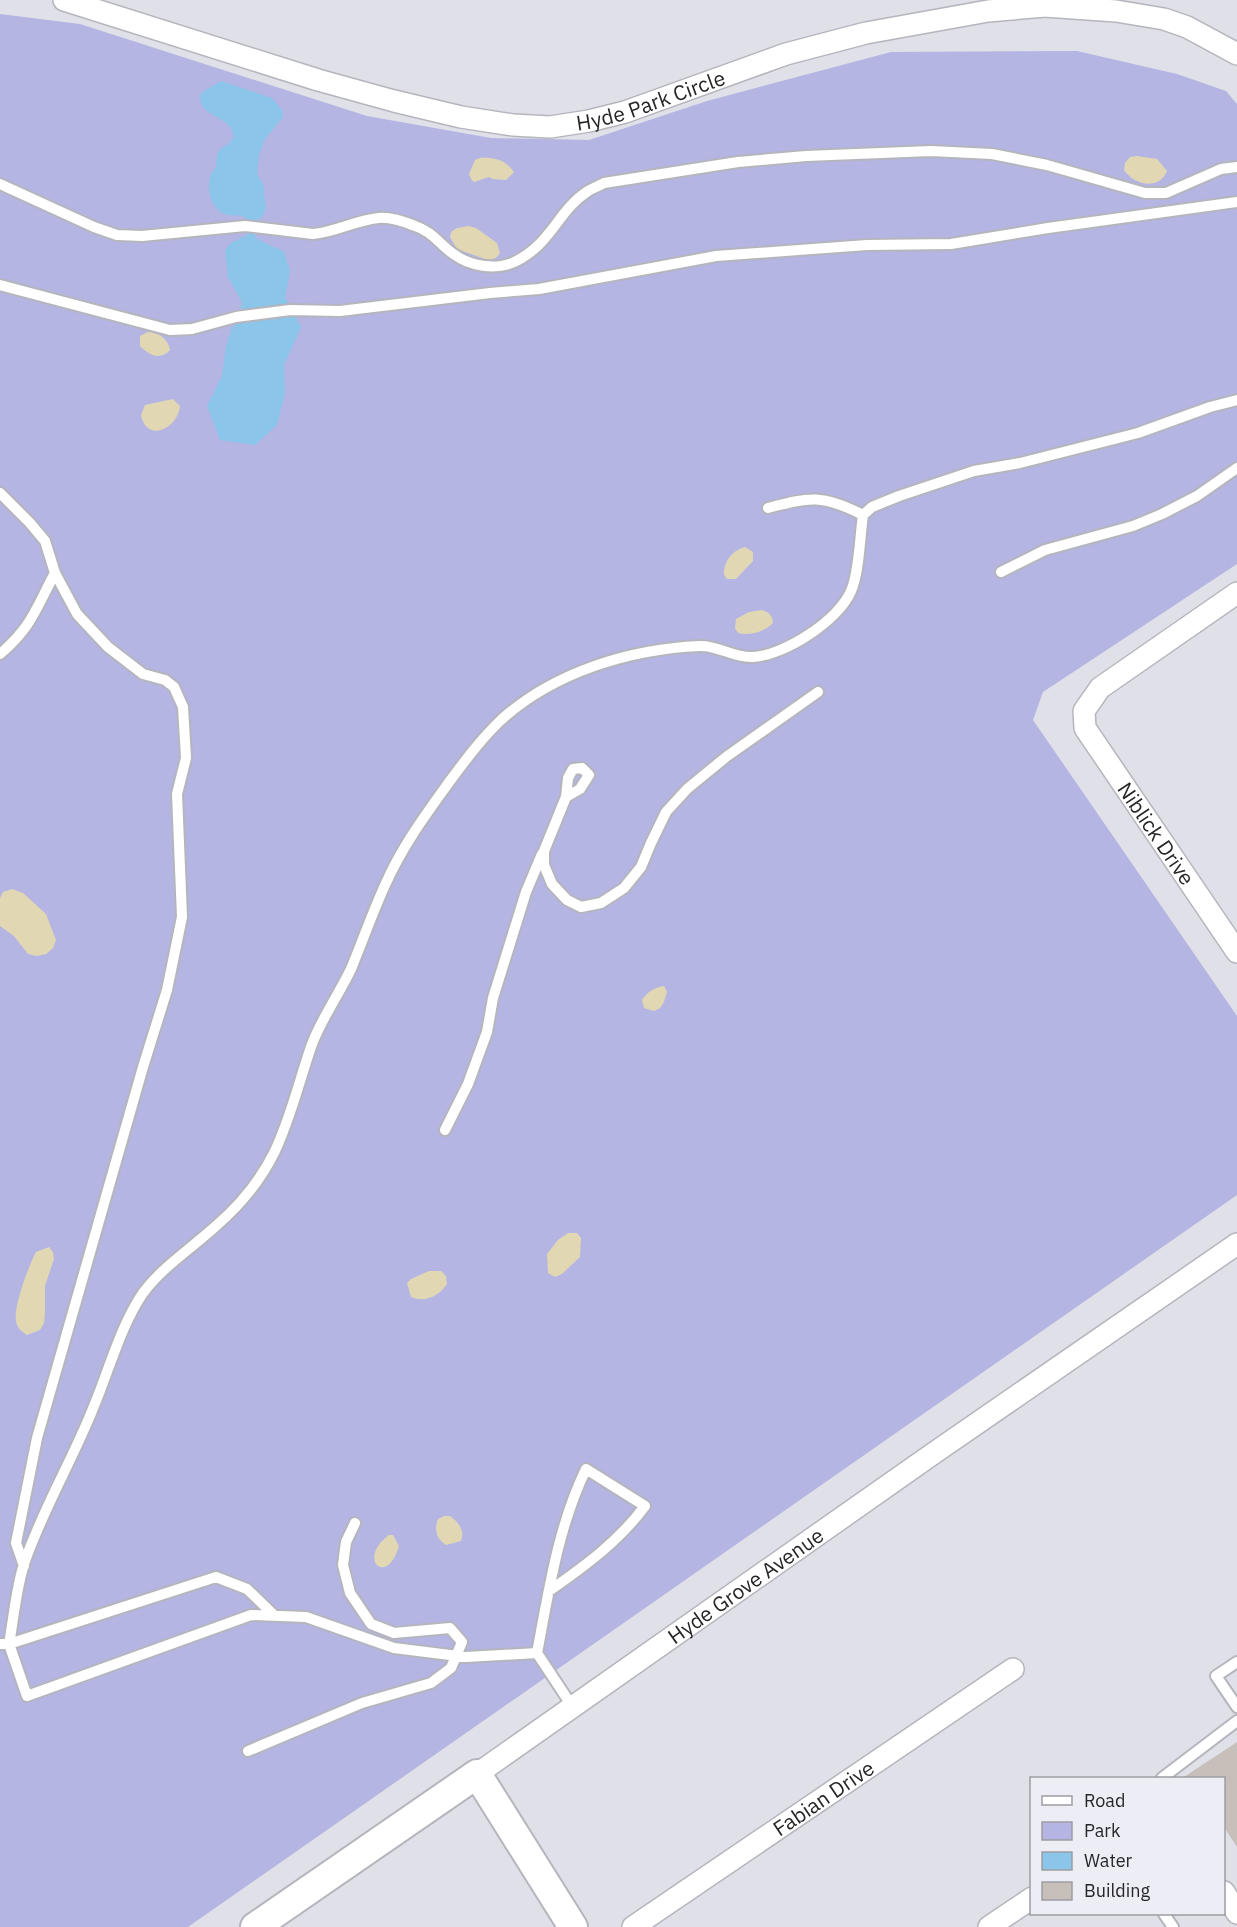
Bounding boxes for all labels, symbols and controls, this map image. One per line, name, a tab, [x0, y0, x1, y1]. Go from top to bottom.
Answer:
street label: Hyde Park Circle	[574, 63, 729, 137]
street label: Niblick Drive	[1112, 776, 1201, 890]
street label: Hyde Grove Avenue	[662, 1521, 829, 1650]
street label: Fabian Drive	[767, 1754, 879, 1842]
legend	[1030, 1777, 1225, 1915]
text: Road	[1084, 1789, 1125, 1812]
text: Park	[1084, 1819, 1121, 1842]
text: Water	[1084, 1849, 1133, 1872]
text: Building	[1084, 1879, 1151, 1902]

